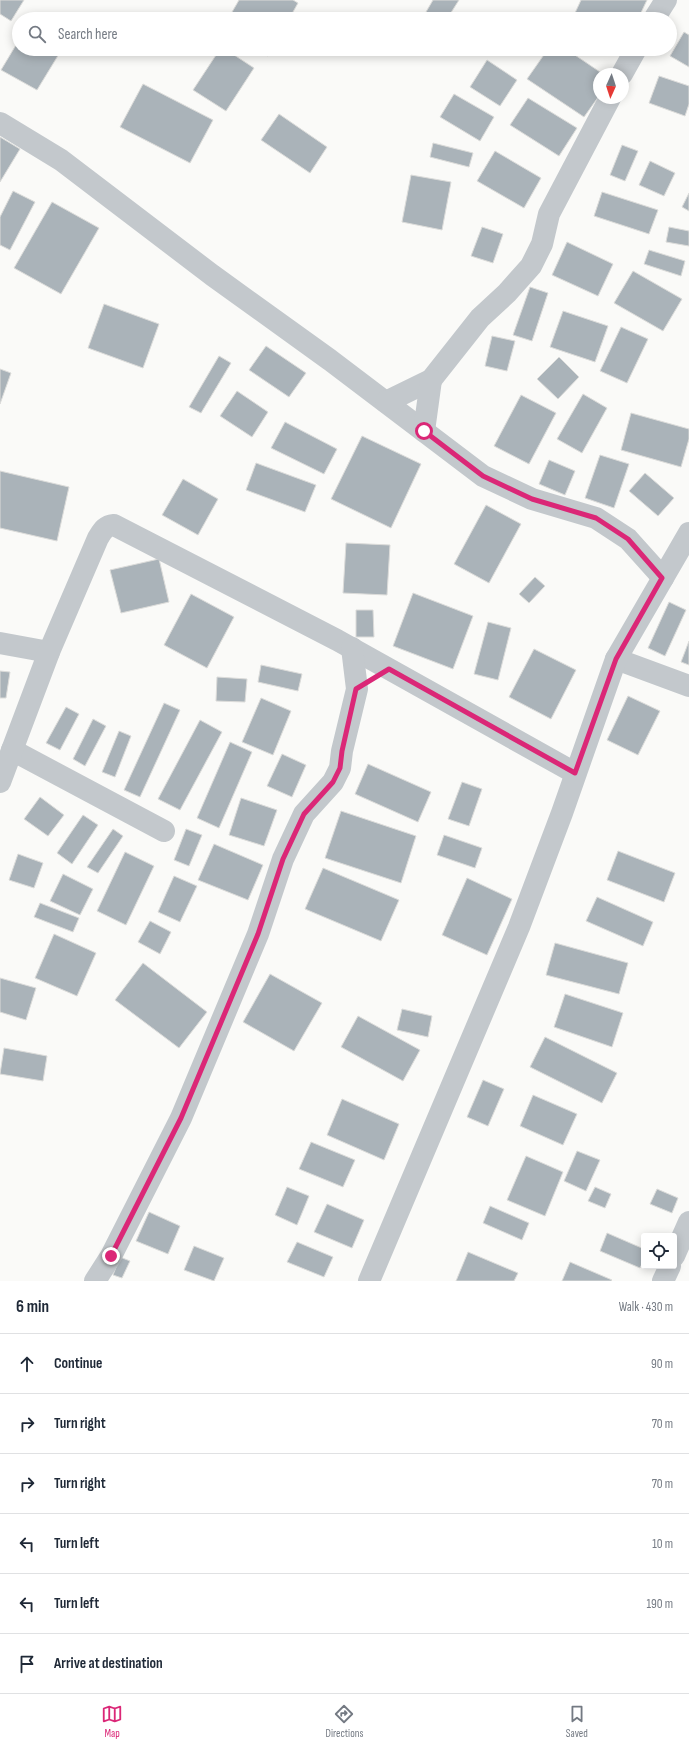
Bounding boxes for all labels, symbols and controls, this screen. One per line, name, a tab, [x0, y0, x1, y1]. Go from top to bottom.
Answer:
search box	[12, 12, 677, 56]
icon: search	[26, 23, 48, 45]
text: Search here	[58, 25, 118, 44]
north arrow	[593, 68, 629, 104]
route start	[415, 422, 433, 440]
map controls	[641, 1233, 677, 1269]
button: locate	[641, 1233, 677, 1269]
route end	[102, 1247, 120, 1265]
text: 6 min	[16, 1297, 49, 1317]
text: Walk · 430 m	[619, 1299, 673, 1315]
icon: ahead	[16, 1353, 38, 1375]
text: Continue	[54, 1354, 103, 1373]
text: 90 m	[651, 1356, 673, 1372]
icon: right	[16, 1413, 38, 1435]
text: Turn right	[54, 1414, 106, 1433]
text: 70 m	[652, 1416, 673, 1432]
icon: right	[16, 1473, 38, 1495]
text: Turn right	[54, 1474, 106, 1493]
text: 70 m	[652, 1476, 673, 1492]
icon: left	[16, 1533, 38, 1555]
text: Turn left	[54, 1534, 99, 1553]
text: 10 m	[652, 1536, 673, 1552]
icon: left	[16, 1593, 38, 1615]
text: Turn left	[54, 1594, 99, 1613]
text: 190 m	[646, 1596, 673, 1612]
icon: arrive	[16, 1653, 38, 1675]
text: Arrive at destination	[54, 1654, 163, 1673]
tab: Map	[101, 1703, 123, 1740]
tab: Directions	[326, 1703, 363, 1740]
tab: Saved	[566, 1703, 588, 1740]

